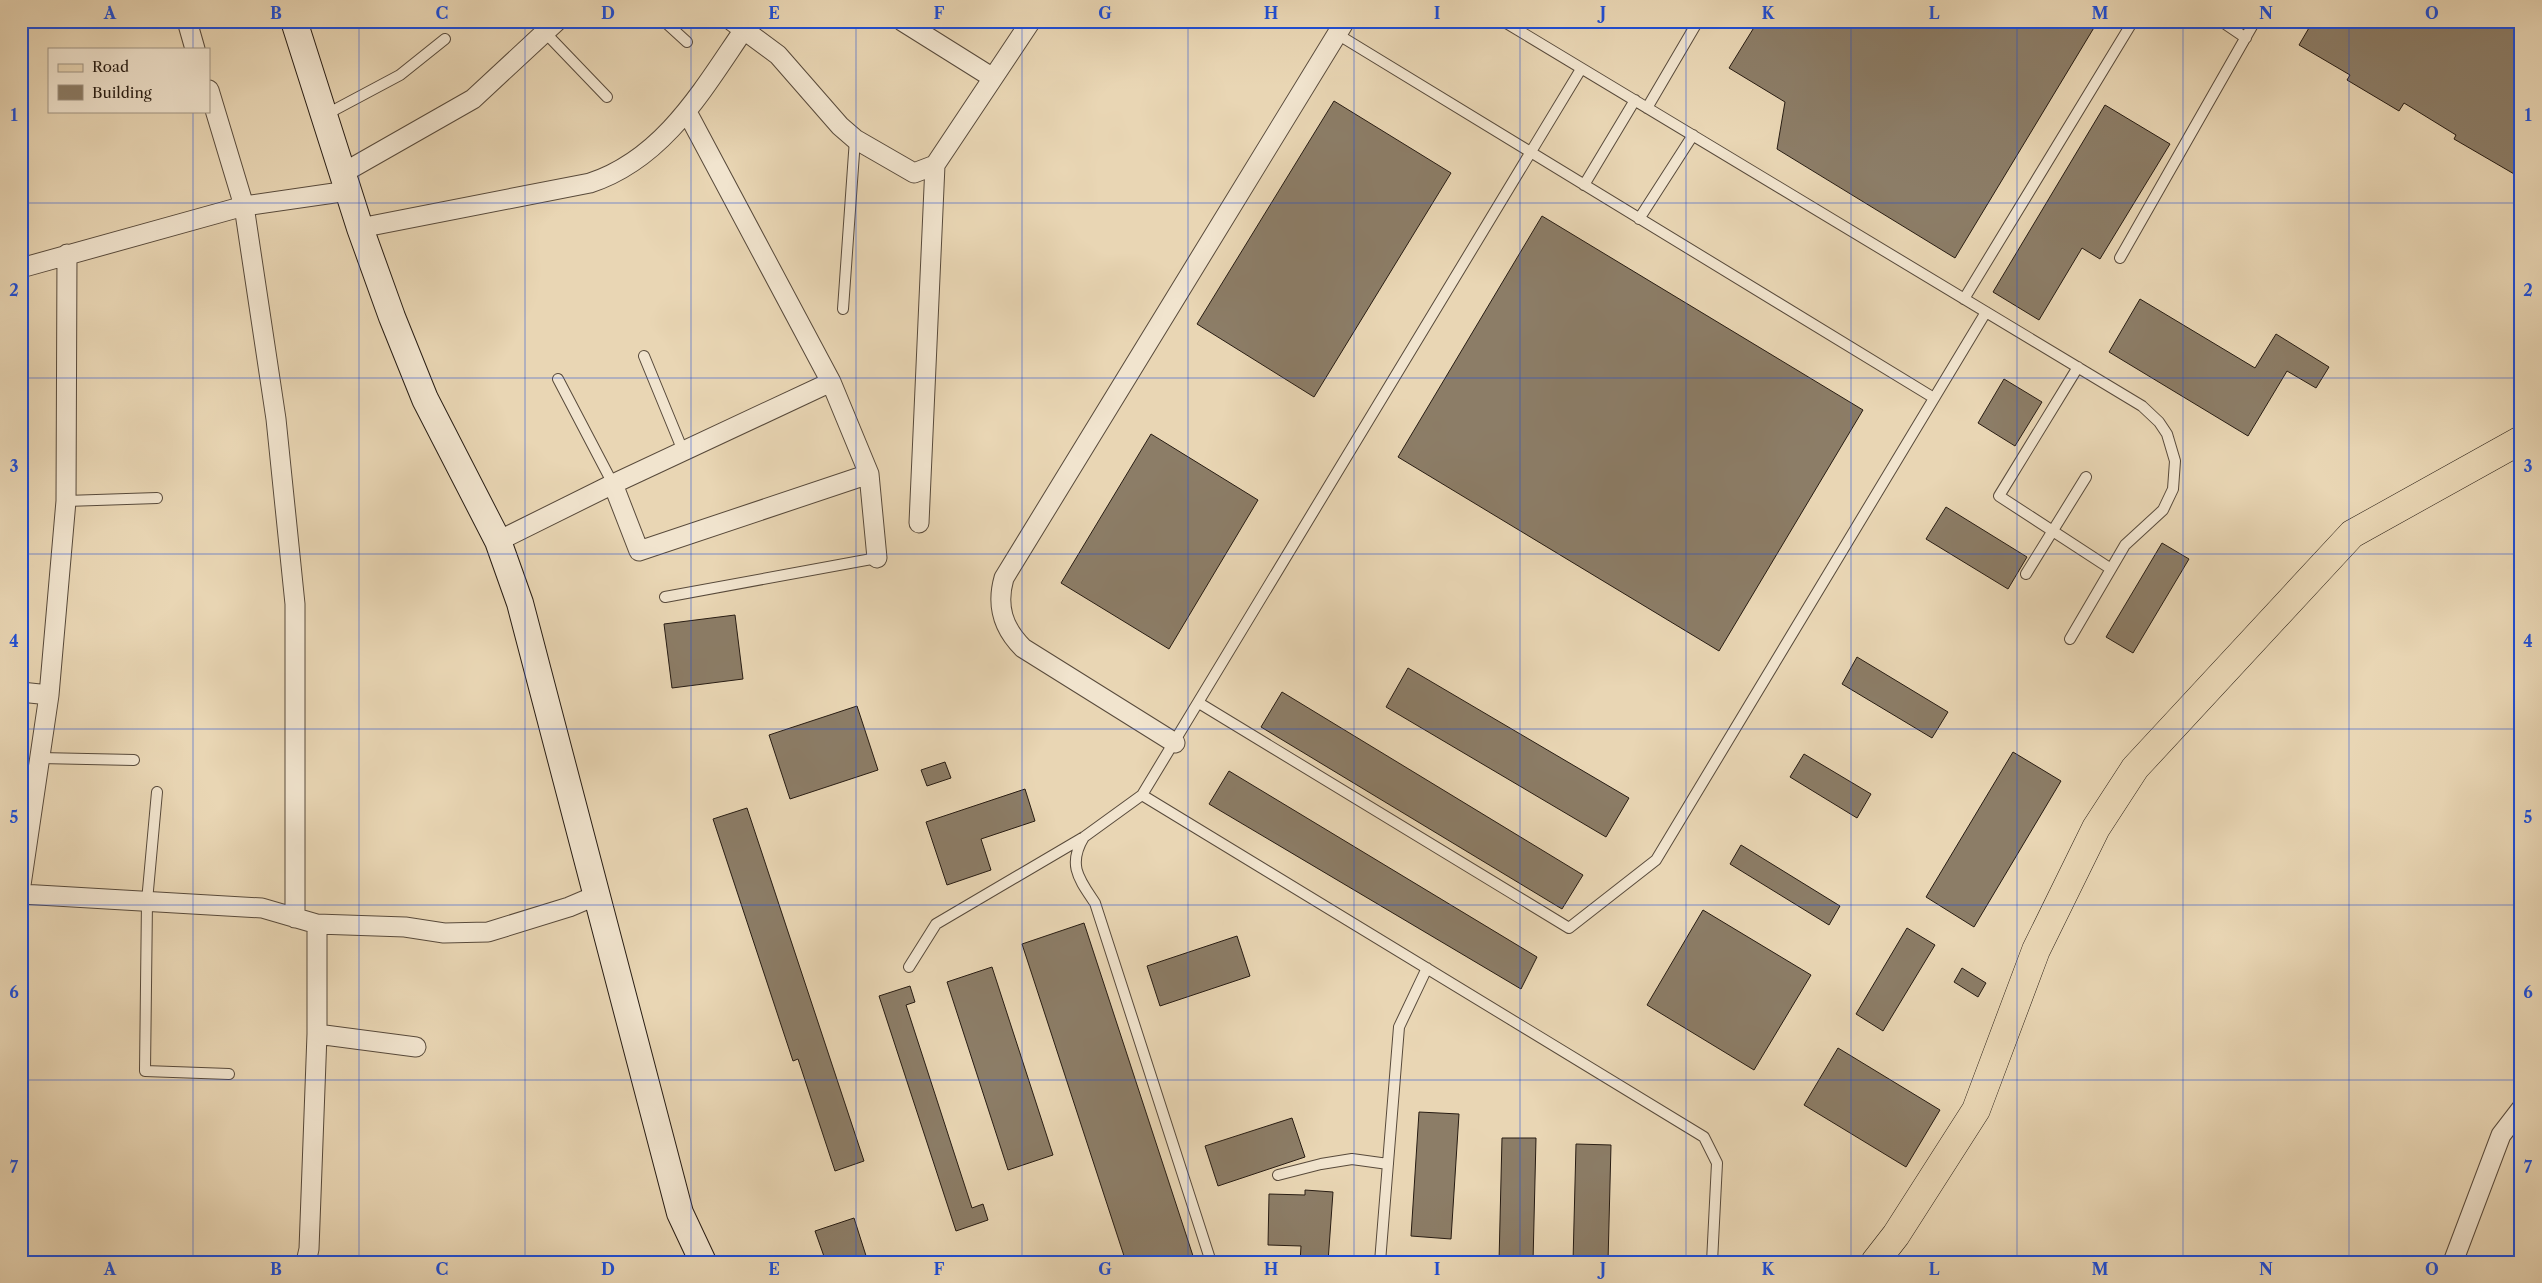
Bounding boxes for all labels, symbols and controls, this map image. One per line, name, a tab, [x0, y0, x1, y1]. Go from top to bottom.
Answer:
text: A	[103, 3, 117, 23]
text: B	[270, 3, 282, 23]
text: C	[436, 3, 448, 23]
text: D	[601, 3, 615, 23]
text: E	[768, 3, 780, 23]
text: F	[934, 3, 945, 23]
text: G	[1098, 3, 1112, 23]
text: H	[1264, 3, 1278, 23]
text: I	[1434, 3, 1441, 23]
text: J	[1597, 3, 1606, 23]
text: K	[1762, 3, 1776, 23]
text: L	[1928, 3, 1940, 23]
text: M	[2092, 3, 2109, 23]
text: N	[2259, 3, 2273, 23]
text: O	[2425, 3, 2439, 23]
legend	[48, 48, 210, 112]
text: Road	[92, 57, 129, 76]
text: Building	[92, 83, 152, 102]
text: 1	[10, 105, 18, 125]
text: 1	[2524, 105, 2532, 125]
text: 2	[9, 280, 19, 300]
text: 2	[2523, 280, 2533, 300]
text: 3	[9, 456, 19, 476]
text: 3	[2523, 456, 2533, 476]
text: 4	[9, 631, 19, 651]
text: 4	[2523, 631, 2533, 651]
text: 5	[10, 807, 19, 827]
text: 5	[2524, 807, 2533, 827]
text: 6	[9, 982, 19, 1002]
text: 6	[2523, 982, 2533, 1002]
text: 7	[10, 1157, 19, 1177]
text: 7	[2524, 1157, 2533, 1177]
text: A	[103, 1259, 117, 1279]
text: B	[270, 1259, 282, 1279]
text: C	[436, 1259, 448, 1279]
text: D	[601, 1259, 615, 1279]
text: E	[768, 1259, 780, 1279]
text: F	[934, 1259, 945, 1279]
text: G	[1098, 1259, 1112, 1279]
text: H	[1264, 1259, 1278, 1279]
text: I	[1434, 1259, 1441, 1279]
text: J	[1597, 1259, 1606, 1279]
text: K	[1762, 1259, 1776, 1279]
text: L	[1928, 1259, 1940, 1279]
text: M	[2092, 1259, 2109, 1279]
text: N	[2259, 1259, 2273, 1279]
text: O	[2425, 1259, 2439, 1279]

